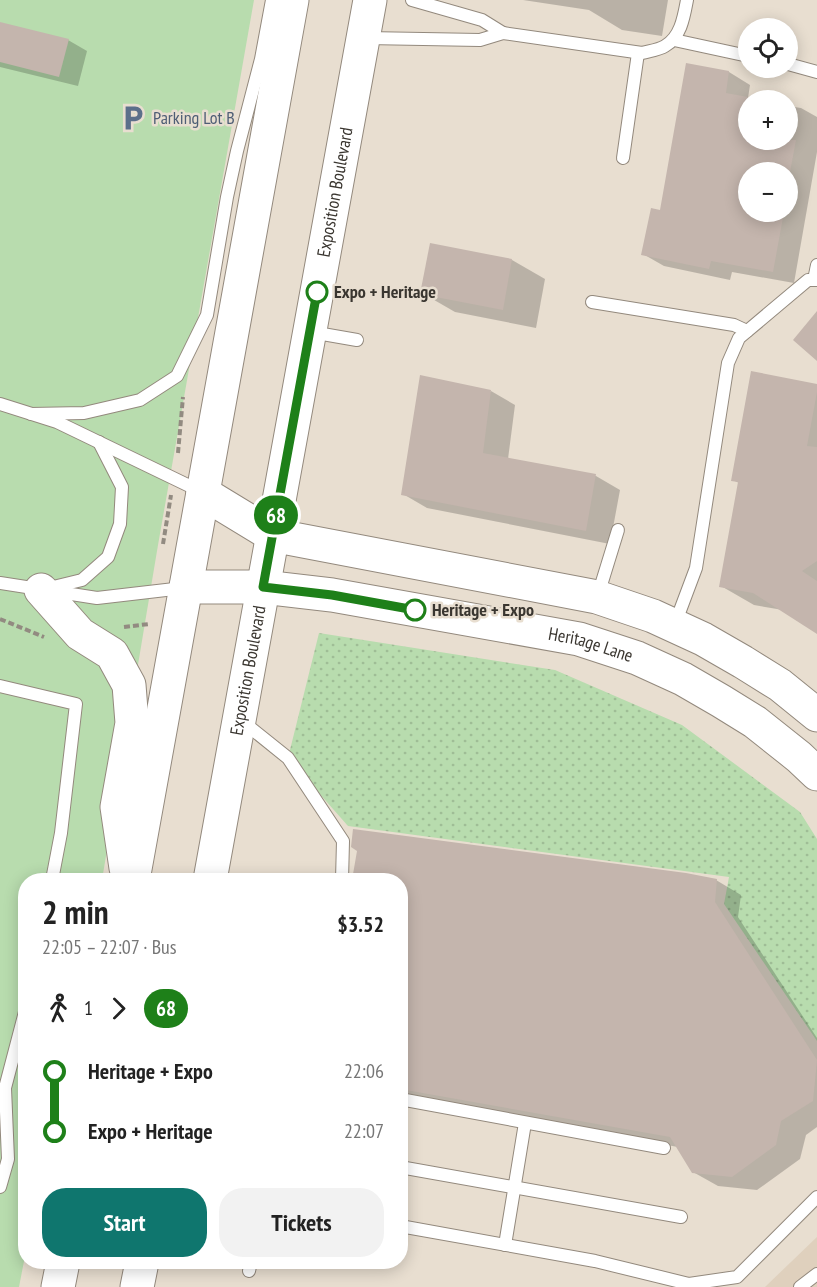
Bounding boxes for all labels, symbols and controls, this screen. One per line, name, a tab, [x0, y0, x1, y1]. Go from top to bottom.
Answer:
map controls	[738, 18, 798, 222]
button: locate	[738, 18, 798, 78]
button: +	[738, 90, 798, 150]
parking icon: Parking Lot B	[118, 103, 148, 133]
place label: Parking Lot B	[153, 106, 235, 129]
street label: Exposition Boulevard	[311, 125, 358, 259]
button: −	[738, 162, 798, 222]
place label: Expo + Heritage	[334, 280, 436, 303]
marker: Expo + Heritage	[306, 281, 328, 303]
line badge: 68	[249, 496, 303, 534]
text: 68	[266, 502, 286, 529]
place label: Heritage + Expo	[432, 598, 534, 621]
marker: Heritage + Expo	[404, 599, 426, 621]
street label: Exposition Boulevard	[225, 604, 271, 737]
street label: Heritage Lane	[547, 622, 636, 667]
text: 2 min	[42, 890, 109, 933]
text: $3.52	[337, 910, 384, 938]
text: 22:05 – 22:07 · Bus	[42, 934, 177, 960]
icon: walk	[42, 992, 75, 1025]
icon: forward	[102, 992, 135, 1025]
text: 1	[84, 995, 93, 1021]
text: 68	[156, 995, 176, 1022]
text: Heritage + Expo	[88, 1057, 213, 1085]
text: 22:06	[344, 1058, 384, 1084]
text: Expo + Heritage	[88, 1117, 213, 1145]
text: 22:07	[344, 1118, 384, 1144]
button: Start	[42, 1188, 207, 1257]
button: Tickets	[219, 1188, 384, 1257]

